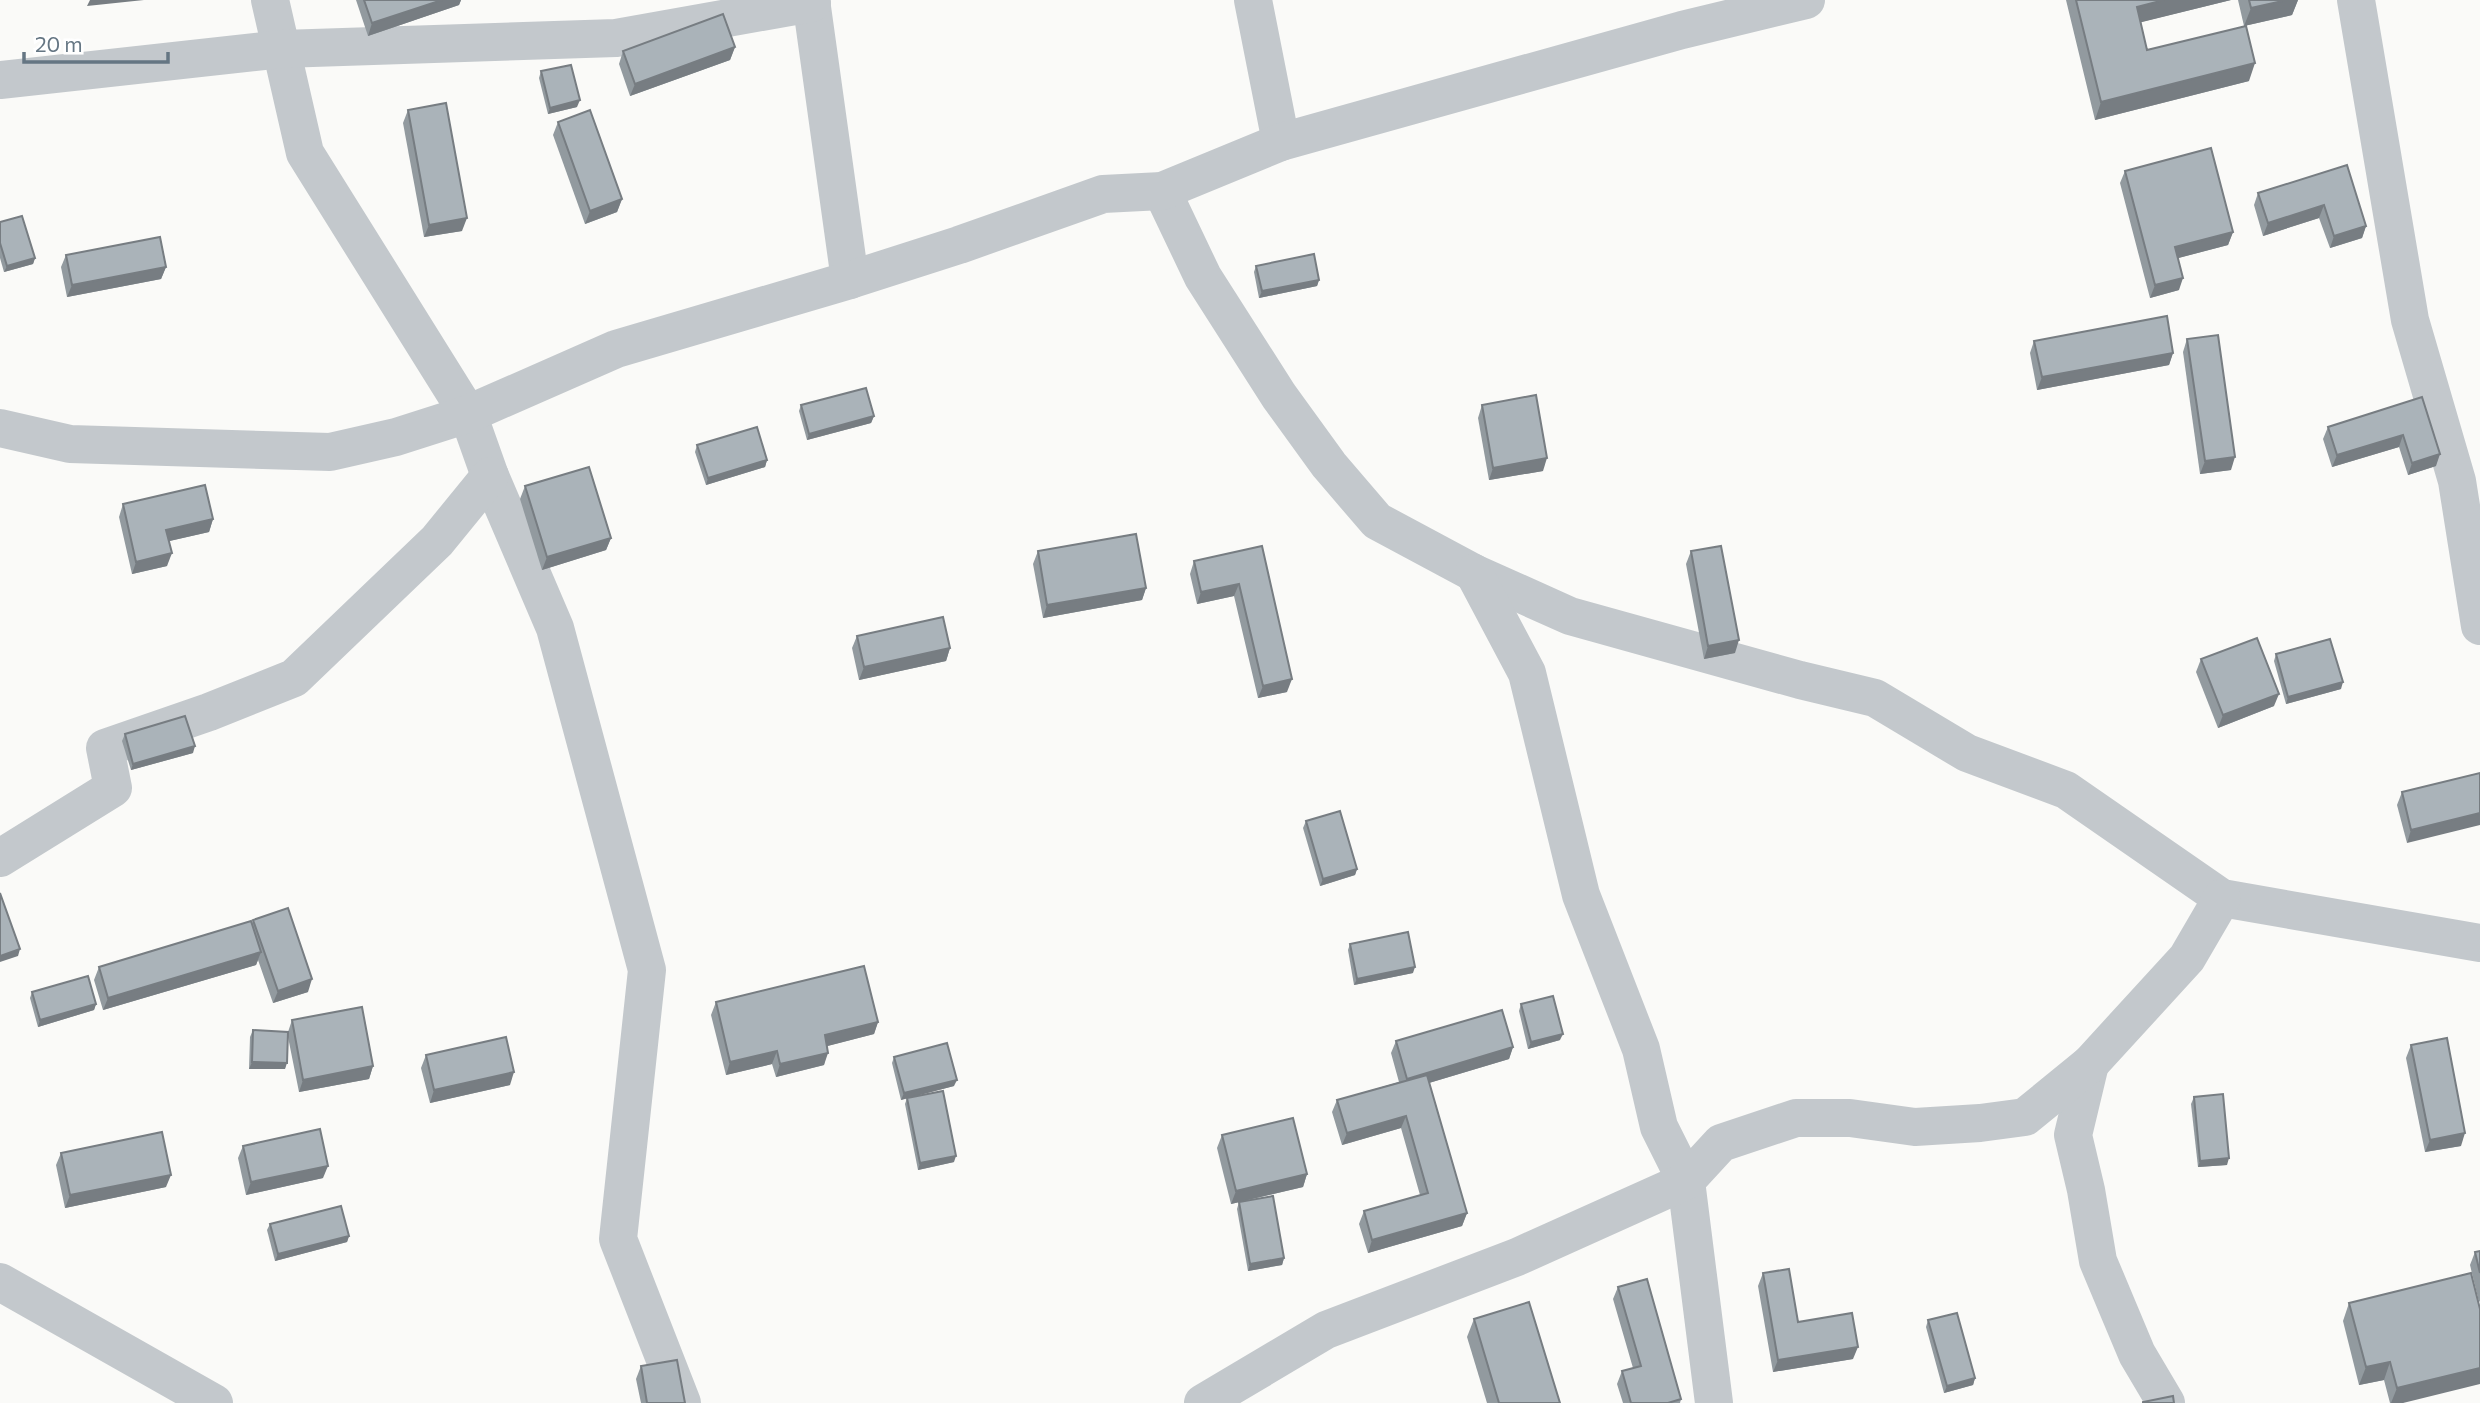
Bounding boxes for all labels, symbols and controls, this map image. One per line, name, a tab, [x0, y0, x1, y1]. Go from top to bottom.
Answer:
scale bar	[24, 21, 168, 65]
text: 20 m	[35, 31, 83, 56]

